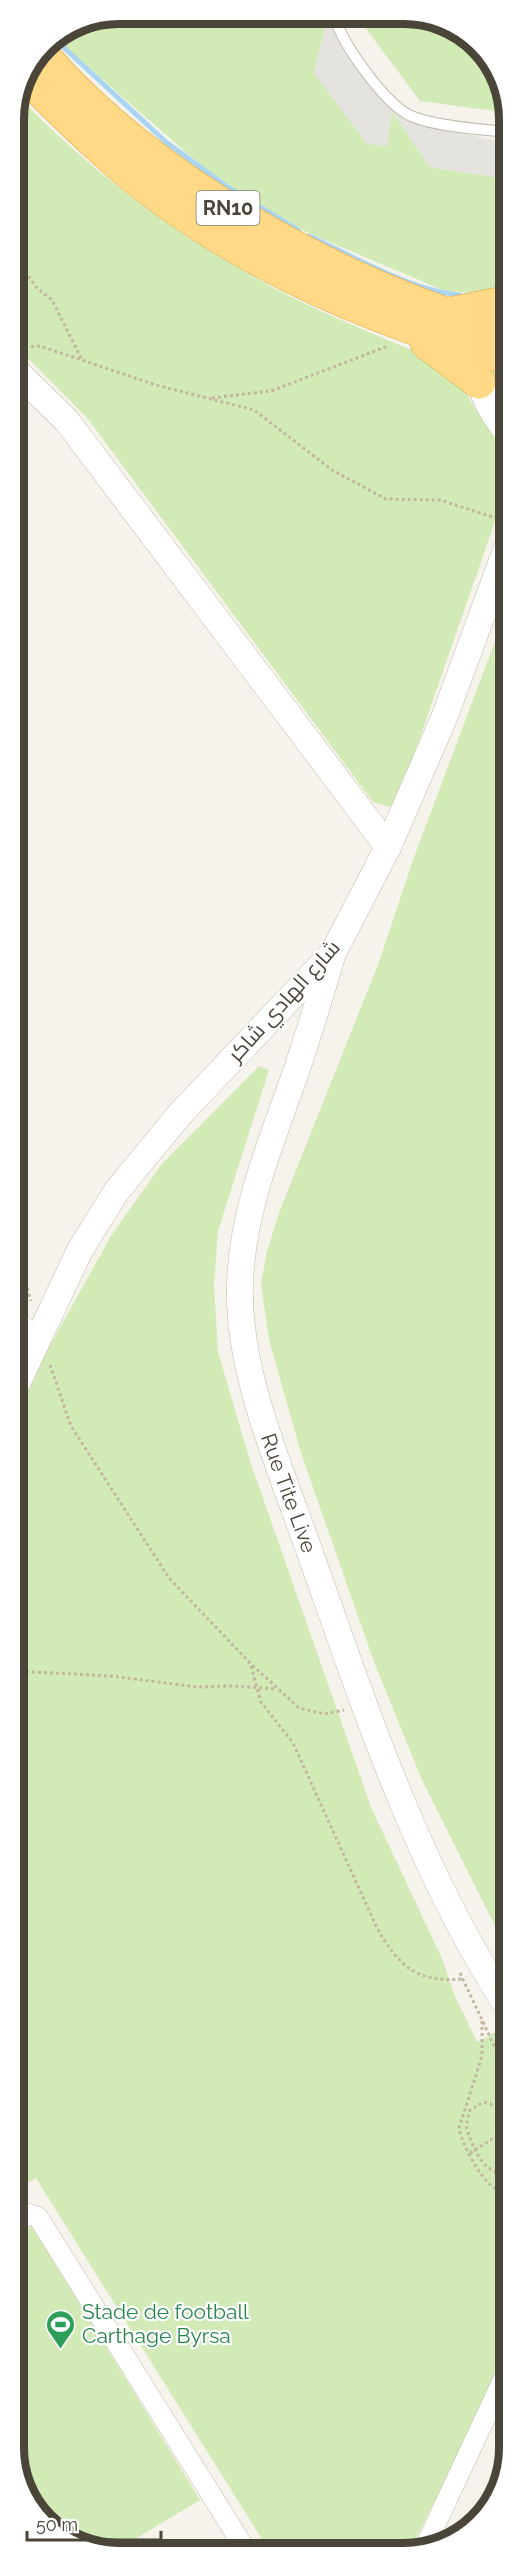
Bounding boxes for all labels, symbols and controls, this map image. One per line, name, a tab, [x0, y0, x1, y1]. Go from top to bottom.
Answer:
road number: RN10	[196, 191, 260, 225]
street label: شارع الهادي شاكر	[222, 935, 348, 1070]
street label: Rue Tite Live	[256, 1430, 322, 1556]
place label: Stade de football Carthage Byrsa	[82, 2299, 249, 2348]
sports icon: Stade de football Carthage Byrsa	[45, 2308, 77, 2350]
scale bar	[27, 2504, 160, 2542]
text: 50 m	[36, 2514, 78, 2535]

